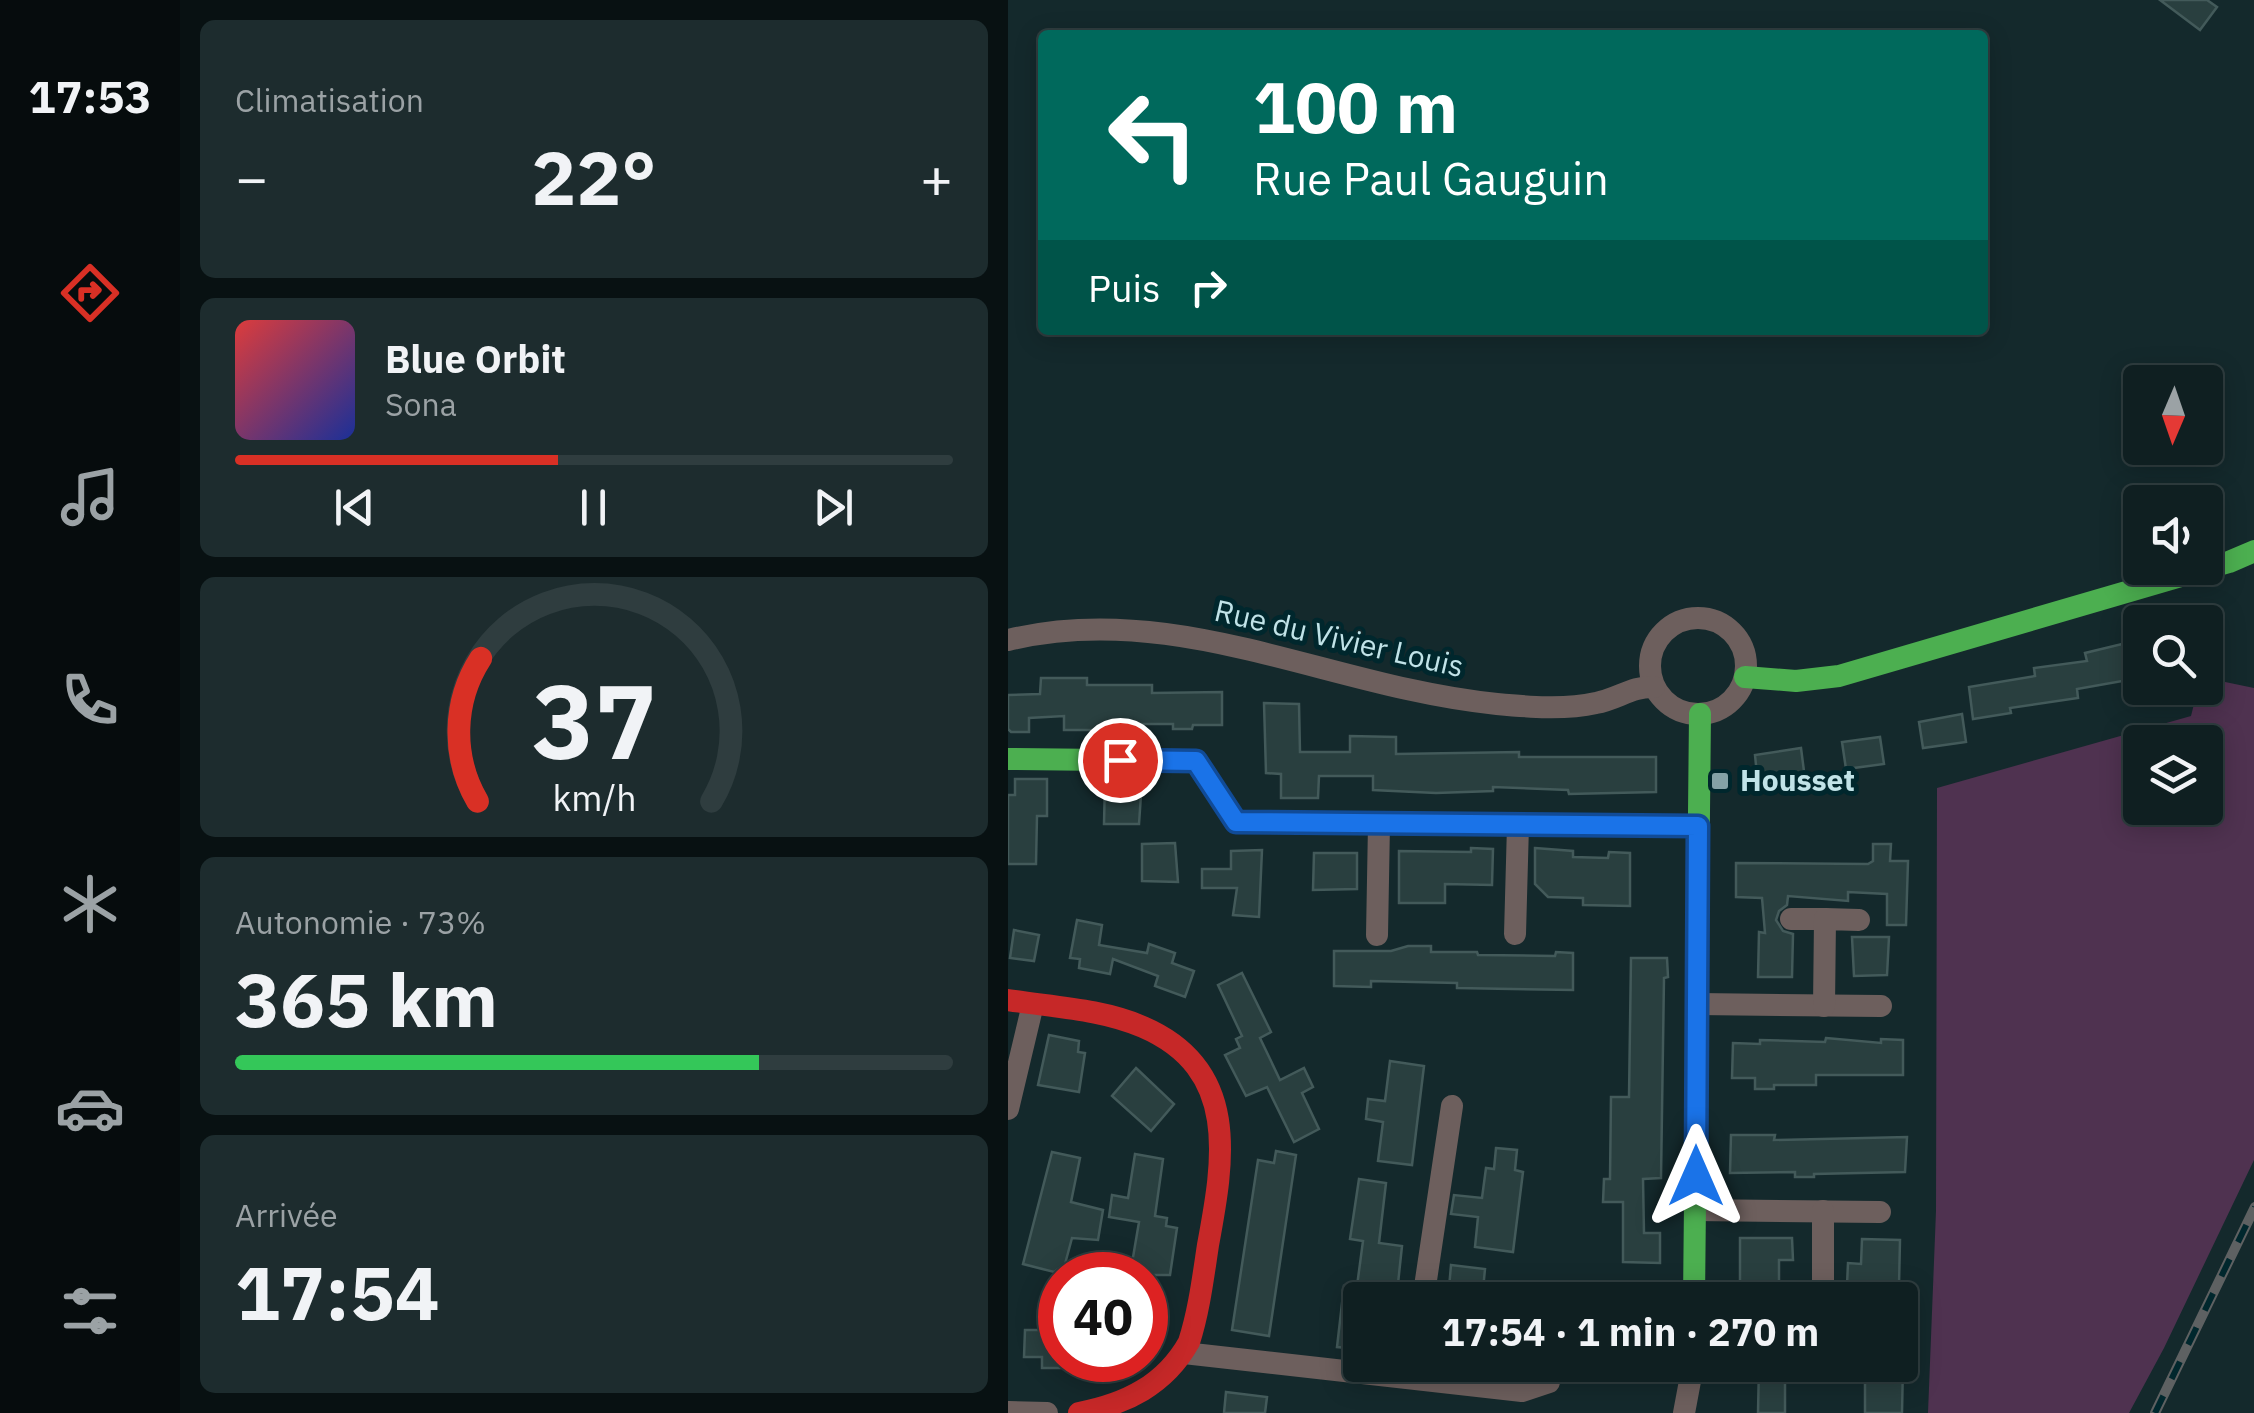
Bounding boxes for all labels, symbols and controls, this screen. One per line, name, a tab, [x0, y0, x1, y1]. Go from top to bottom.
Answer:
text: 100 m	[1253, 61, 1458, 152]
text: 17:53	[29, 67, 151, 125]
icon: left	[1088, 70, 1218, 200]
text: Climatisation	[235, 79, 424, 121]
text: 22°	[531, 128, 657, 226]
text: −	[235, 142, 268, 213]
text: +	[920, 142, 953, 213]
text: Rue Paul Gauguin	[1253, 149, 1609, 207]
icon: directions	[55, 258, 125, 328]
icon: right	[1181, 260, 1236, 315]
text: Puis	[1088, 263, 1161, 312]
text: Blue Orbit	[385, 334, 566, 383]
north arrow	[2123, 365, 2223, 465]
map controls	[2123, 365, 2223, 825]
text: Sona	[385, 383, 457, 425]
icon: music	[55, 462, 125, 532]
icon: previous	[327, 480, 382, 535]
icon: pause	[566, 480, 621, 535]
icon: next	[806, 480, 861, 535]
button: sound	[2123, 485, 2223, 585]
street label: Rue du Vivier Louis	[1211, 590, 1468, 685]
button: search	[2123, 605, 2223, 705]
text: 37	[532, 652, 656, 788]
icon: phone	[55, 665, 125, 735]
pin	[1078, 718, 1163, 803]
button: layers	[2123, 725, 2223, 825]
icon: arrive	[1093, 733, 1148, 788]
place label: Housset	[1740, 760, 1855, 799]
marker: Housset	[1709, 770, 1731, 792]
text: km/h	[552, 774, 636, 821]
icon: climate	[55, 869, 125, 939]
text: Autonomie · 73%	[235, 901, 486, 943]
text: 365 km	[235, 950, 498, 1048]
icon: car	[55, 1073, 125, 1143]
position arrow	[1644, 1124, 1748, 1228]
text: Arrivée	[235, 1194, 338, 1236]
text: 17:54	[235, 1243, 440, 1341]
speed limit sign: 40	[1038, 1252, 1168, 1382]
icon: filters	[55, 1276, 125, 1346]
text: 17:54 · 1 min · 270 m	[1442, 1307, 1819, 1356]

